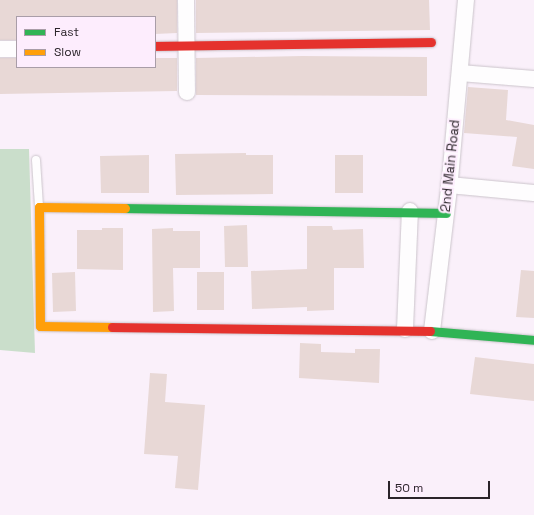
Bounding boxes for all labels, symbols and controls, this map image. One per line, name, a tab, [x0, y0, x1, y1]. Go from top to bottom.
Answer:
legend	[16, 16, 156, 68]
text: Fast	[54, 24, 79, 40]
text: Slow	[54, 44, 81, 60]
street label: 2nd Main Road	[438, 119, 464, 213]
scale bar	[390, 473, 492, 499]
text: 50 m	[395, 480, 423, 496]

